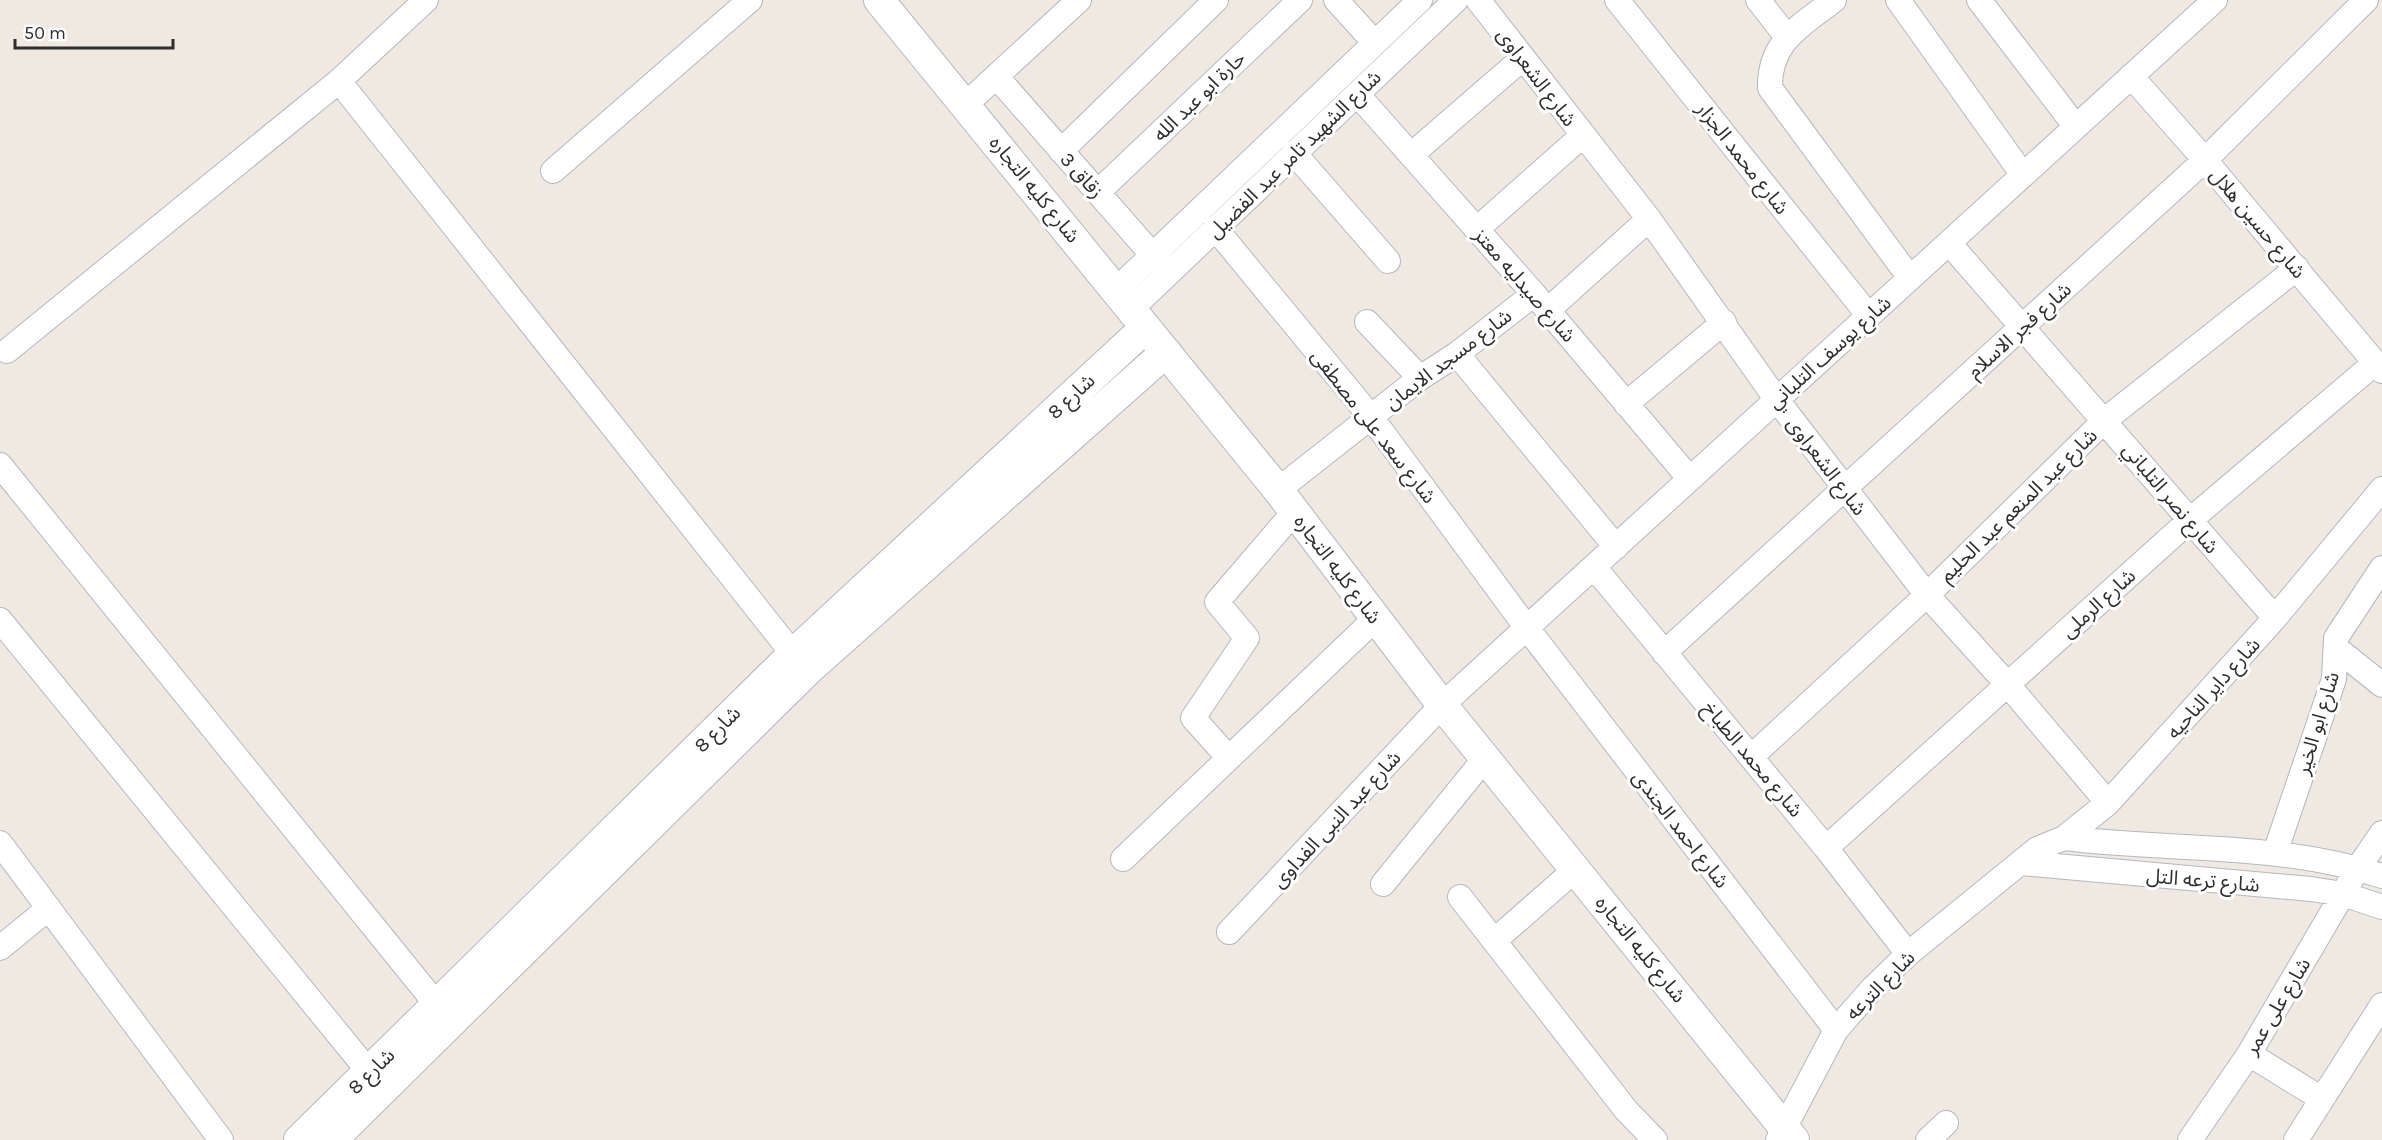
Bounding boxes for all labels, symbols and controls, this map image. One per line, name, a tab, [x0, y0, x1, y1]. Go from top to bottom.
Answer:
scale bar	[15, 12, 172, 50]
text: 50 m	[24, 22, 66, 44]
street label: شارع الشعراوى	[1490, 23, 1581, 133]
street label: حارة ابو عبد الله	[1148, 47, 1250, 146]
street label: شارع الشهيد تامر عبد الفضيل	[1203, 66, 1388, 245]
street label: شارع محمد الجزار	[1689, 97, 1794, 221]
street label: شارع كليه التجاره	[982, 131, 1085, 249]
street label: زقاق 3	[1055, 148, 1108, 203]
street label: شارع حسين هلال	[2203, 164, 2310, 285]
street label: شارع صيدليه معتز	[1466, 223, 1580, 349]
street label: شارع فجر الاسلام	[1963, 278, 2078, 385]
street label: شارع يوسف التلباني	[1763, 291, 1898, 416]
street label: شارع مسجد الايمان	[1380, 304, 1518, 417]
street label: شارع سعد على مصطفى	[1304, 345, 1441, 510]
street label: شارع 8	[1043, 369, 1102, 426]
street label: شارع الشعراوى	[1780, 412, 1871, 522]
street label: شارع عبد المنعم عبد الحليم	[1935, 424, 2104, 589]
street label: شارع نصر التلباني	[2115, 438, 2223, 561]
street label: شارع كليه التجاره	[1287, 510, 1386, 630]
street label: شارع الرملى	[2056, 564, 2142, 645]
street label: شارع داير الناحيه	[2162, 633, 2267, 746]
street label: شارع ابو الخير	[2291, 669, 2347, 779]
street label: شارع محمد الطباخ	[1695, 697, 1808, 824]
street label: شارع 8	[689, 701, 747, 759]
street label: شارع عبد النبى الفداوى	[1267, 746, 1408, 895]
street label: شارع احمد الجندى	[1625, 766, 1734, 894]
street label: شارع ترعه التل	[2145, 864, 2261, 900]
street label: شارع كليه التجاره	[1588, 891, 1691, 1009]
street label: شارع الترعه	[1841, 946, 1922, 1027]
street label: شارع على عمر	[2239, 954, 2318, 1061]
street label: شارع 8	[343, 1044, 402, 1101]

